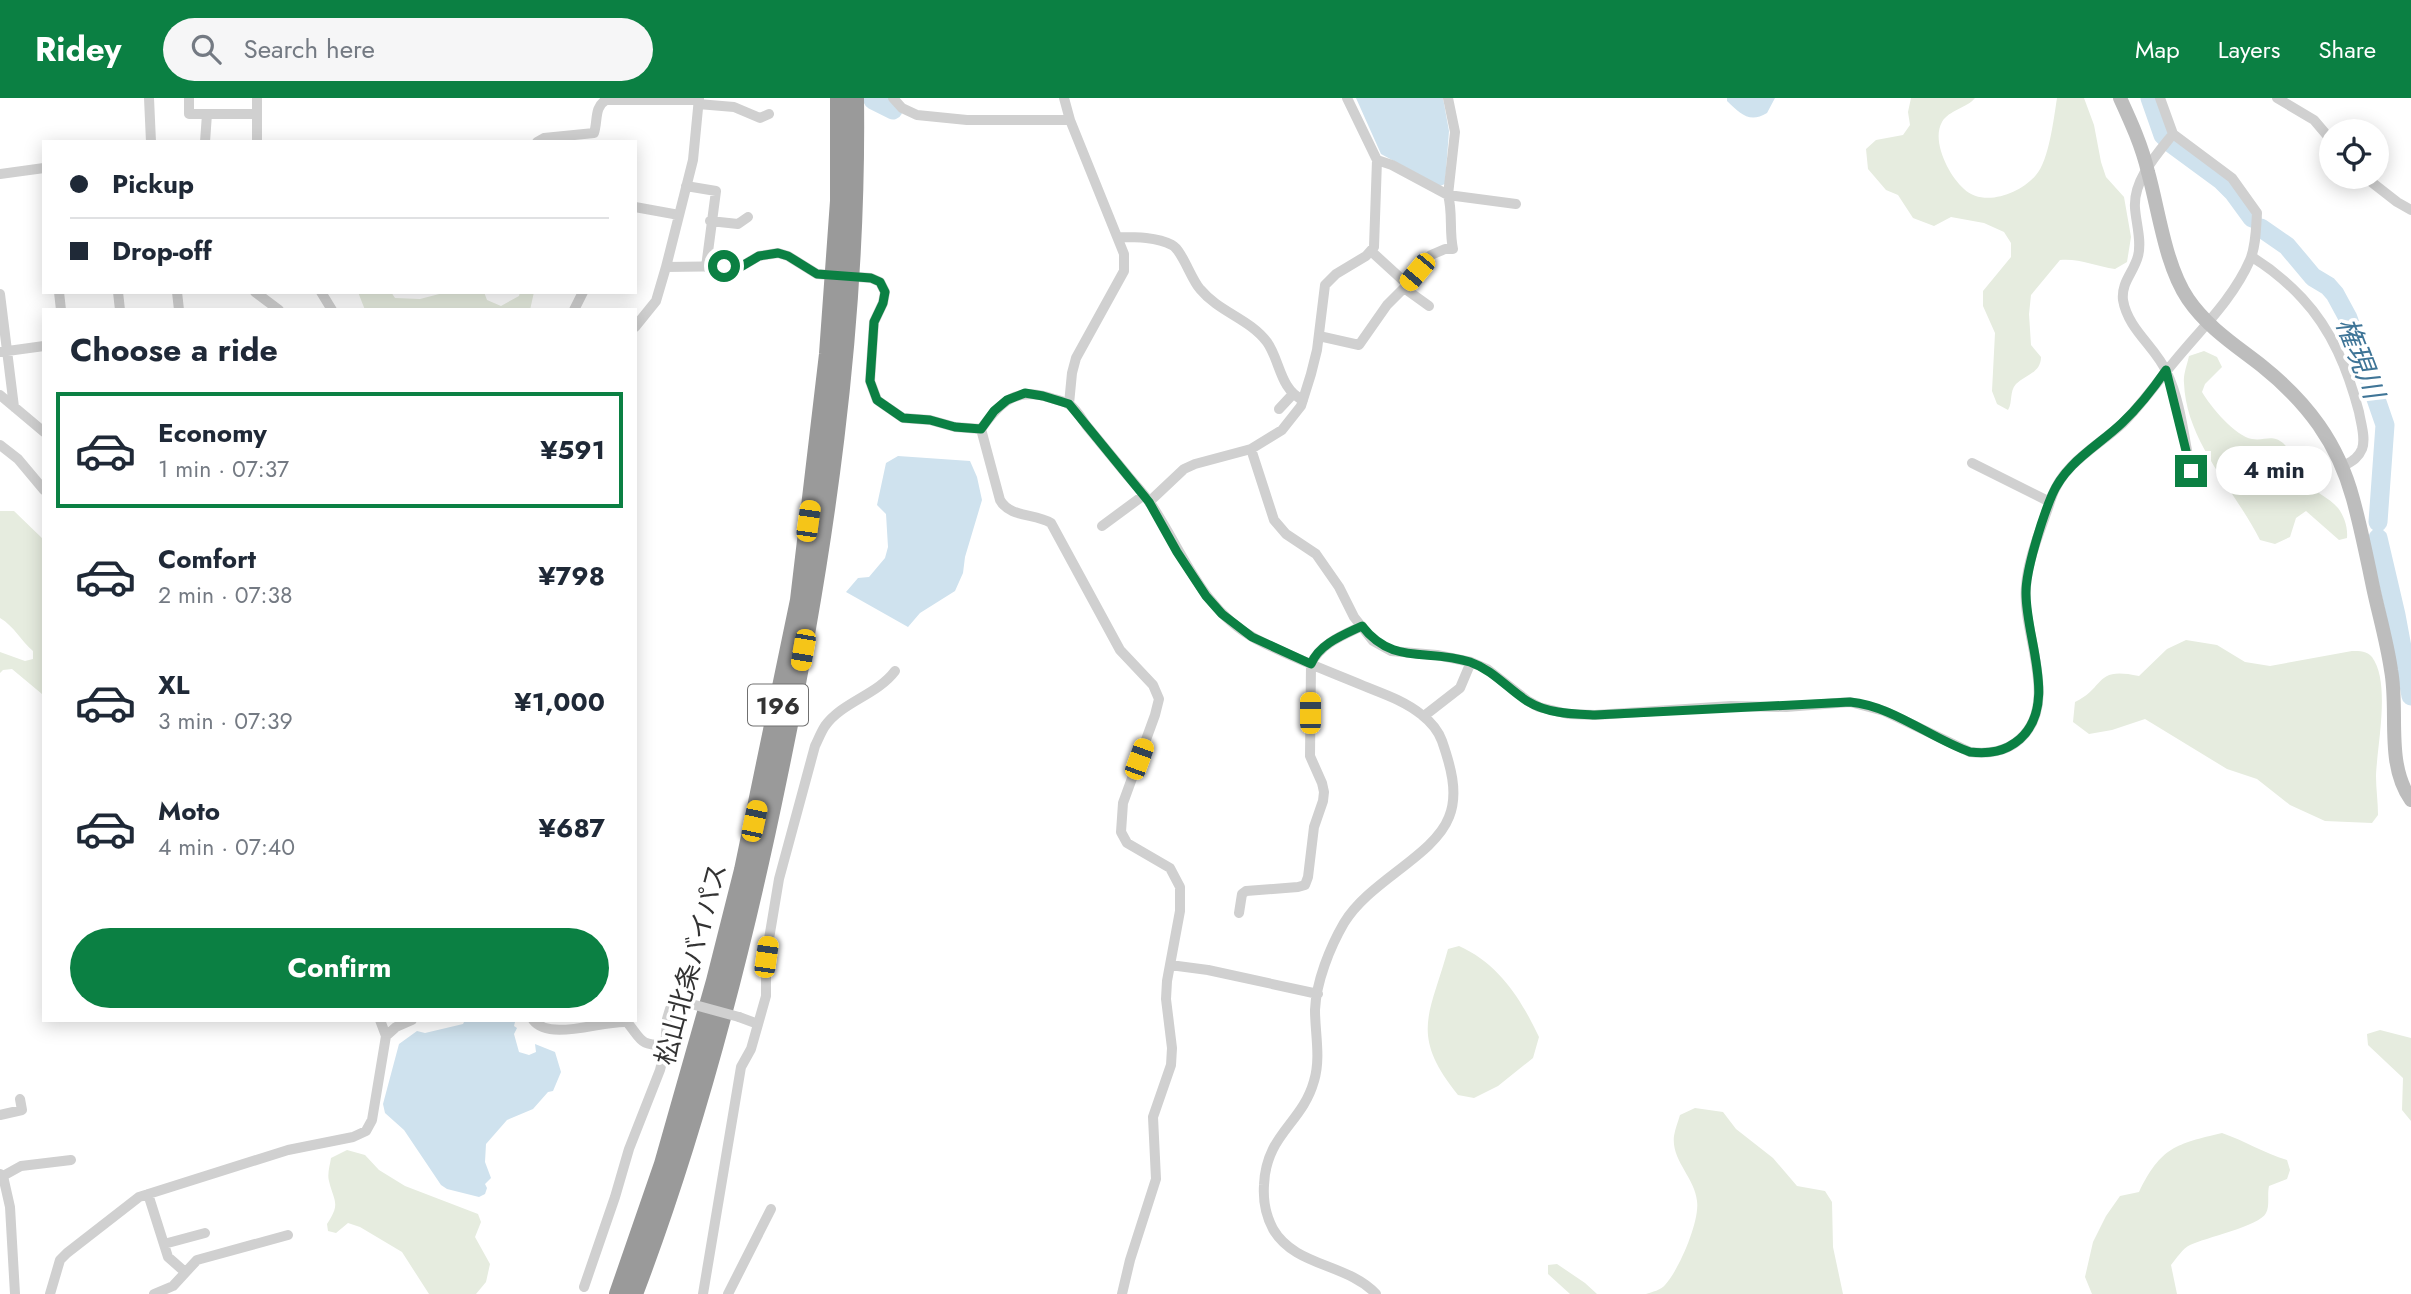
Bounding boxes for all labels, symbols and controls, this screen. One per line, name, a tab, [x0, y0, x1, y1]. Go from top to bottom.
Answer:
search box	[163, 18, 653, 81]
text: Ridey	[35, 26, 121, 73]
icon: search	[187, 30, 225, 68]
text: Search here	[243, 30, 375, 68]
text: Map	[2135, 32, 2180, 67]
text: Layers	[2218, 32, 2280, 67]
text: Share	[2318, 32, 2376, 67]
map controls	[2319, 119, 2389, 189]
button: locate	[2319, 119, 2389, 189]
text: Pickup	[112, 165, 194, 203]
text: Drop-off	[112, 232, 212, 270]
car	[1396, 249, 1439, 295]
route start	[708, 250, 740, 282]
water label: 権現川	[2326, 311, 2395, 407]
text: Choose a ride	[70, 327, 278, 373]
text: Economy	[158, 414, 267, 452]
icon: car	[74, 419, 137, 482]
text: ¥591	[540, 431, 605, 469]
callout: 4 min	[2216, 446, 2331, 496]
text: 1 min · 07:37	[158, 452, 289, 486]
text: 4 min	[2243, 453, 2305, 487]
route end	[2175, 455, 2207, 487]
car	[795, 499, 822, 543]
text: Comfort	[158, 540, 256, 578]
icon: car	[74, 545, 137, 608]
text: ¥798	[538, 557, 605, 595]
text: 2 min · 07:38	[158, 578, 293, 612]
car	[790, 627, 817, 673]
text: XL	[158, 666, 190, 704]
icon: car	[74, 671, 137, 734]
text: ¥1,000	[514, 683, 605, 721]
road number: 196	[748, 684, 808, 726]
car	[1300, 692, 1321, 734]
text: 3 min · 07:39	[158, 704, 293, 738]
car	[1122, 736, 1157, 782]
text: Moto	[158, 792, 220, 830]
icon: car	[74, 797, 137, 860]
car	[740, 798, 769, 844]
text: ¥687	[539, 809, 605, 847]
text: 4 min · 07:40	[158, 830, 295, 864]
street label: 松山北条バイパス	[646, 859, 736, 1069]
button: Confirm	[70, 928, 609, 1008]
car	[753, 935, 780, 979]

